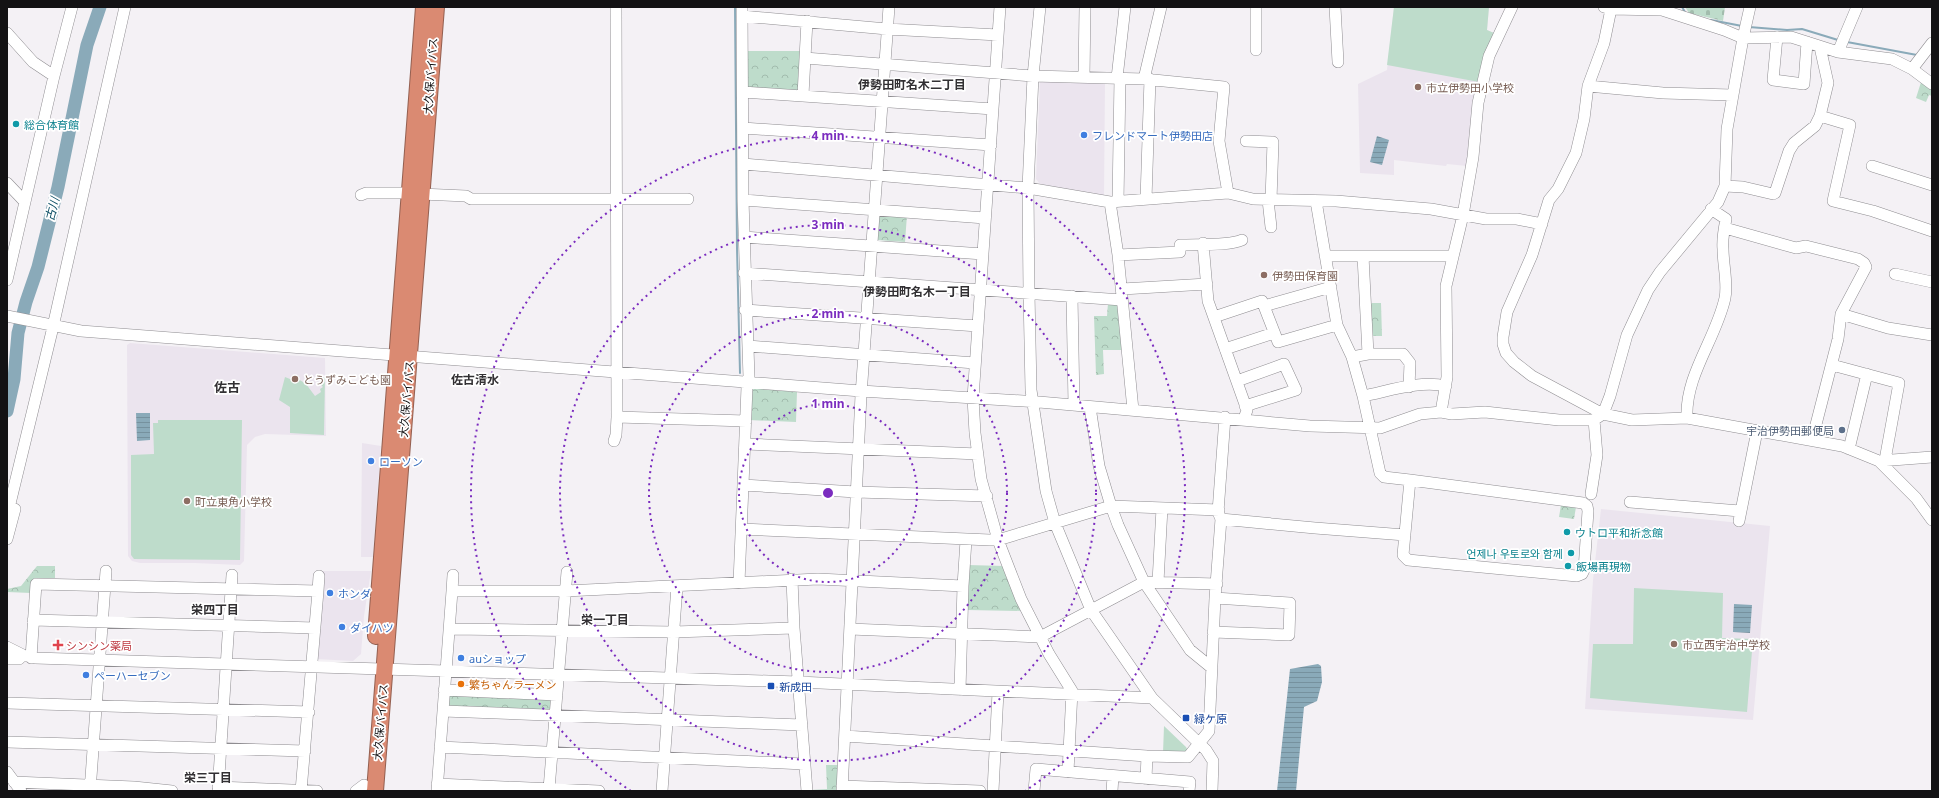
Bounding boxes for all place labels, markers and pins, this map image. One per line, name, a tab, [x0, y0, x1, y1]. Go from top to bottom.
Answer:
place label: 市立伊勢田小学校	[1426, 80, 1514, 95]
marker: 市立伊勢田小学校	[1413, 82, 1423, 92]
place label: 総合体育館	[24, 117, 79, 132]
marker: 総合体育館	[11, 119, 21, 129]
place label: フレンドマート伊勢田店	[1092, 128, 1213, 143]
marker: フレンドマート伊勢田店	[1079, 130, 1089, 140]
place label: 伊勢田保育園	[1272, 268, 1338, 283]
marker: 伊勢田保育園	[1259, 270, 1269, 280]
place label: とうずみこども園	[303, 372, 391, 387]
marker: とうずみこども園	[290, 374, 300, 384]
place label: 宇治伊勢田郵便局	[1746, 423, 1834, 438]
marker: 宇治伊勢田郵便局	[1837, 425, 1847, 435]
place label: ローソン	[379, 454, 423, 469]
marker: ローソン	[366, 456, 376, 466]
centre of rings	[821, 486, 835, 500]
place label: 町立東角小学校	[195, 494, 272, 509]
marker: 町立東角小学校	[182, 496, 192, 506]
place label: ウトロ平和祈念館	[1575, 525, 1663, 540]
marker: ウトロ平和祈念館	[1562, 527, 1572, 537]
place label: 언제나 우토로와 함께	[1466, 546, 1563, 561]
marker: 언제나 우토로와 함께	[1566, 548, 1576, 558]
place label: 飯場再現物	[1576, 559, 1631, 574]
marker: 飯場再現物	[1563, 561, 1573, 571]
place label: ホンダ	[338, 586, 371, 601]
marker: ホンダ	[325, 588, 335, 598]
place label: ダイハツ	[350, 620, 394, 635]
marker: ダイハツ	[337, 622, 347, 632]
place label: 市立西宇治中学校	[1682, 637, 1770, 652]
place label: シンシン薬局	[66, 638, 132, 653]
marker: 市立西宇治中学校	[1669, 639, 1679, 649]
marker: シンシン薬局	[53, 640, 63, 650]
place label: auショップ	[469, 651, 526, 666]
marker: auショップ	[456, 653, 466, 663]
place label: ペーハーセブン	[94, 668, 171, 683]
marker: ペーハーセブン	[81, 670, 91, 680]
place label: 繁ちゃんラーメン	[469, 677, 557, 692]
marker: 繁ちゃんラーメン	[456, 679, 466, 689]
place label: 新成田	[779, 679, 812, 694]
marker: 新成田	[766, 681, 776, 691]
place label: 緑ケ原	[1194, 711, 1227, 726]
marker: 緑ケ原	[1181, 713, 1191, 723]

